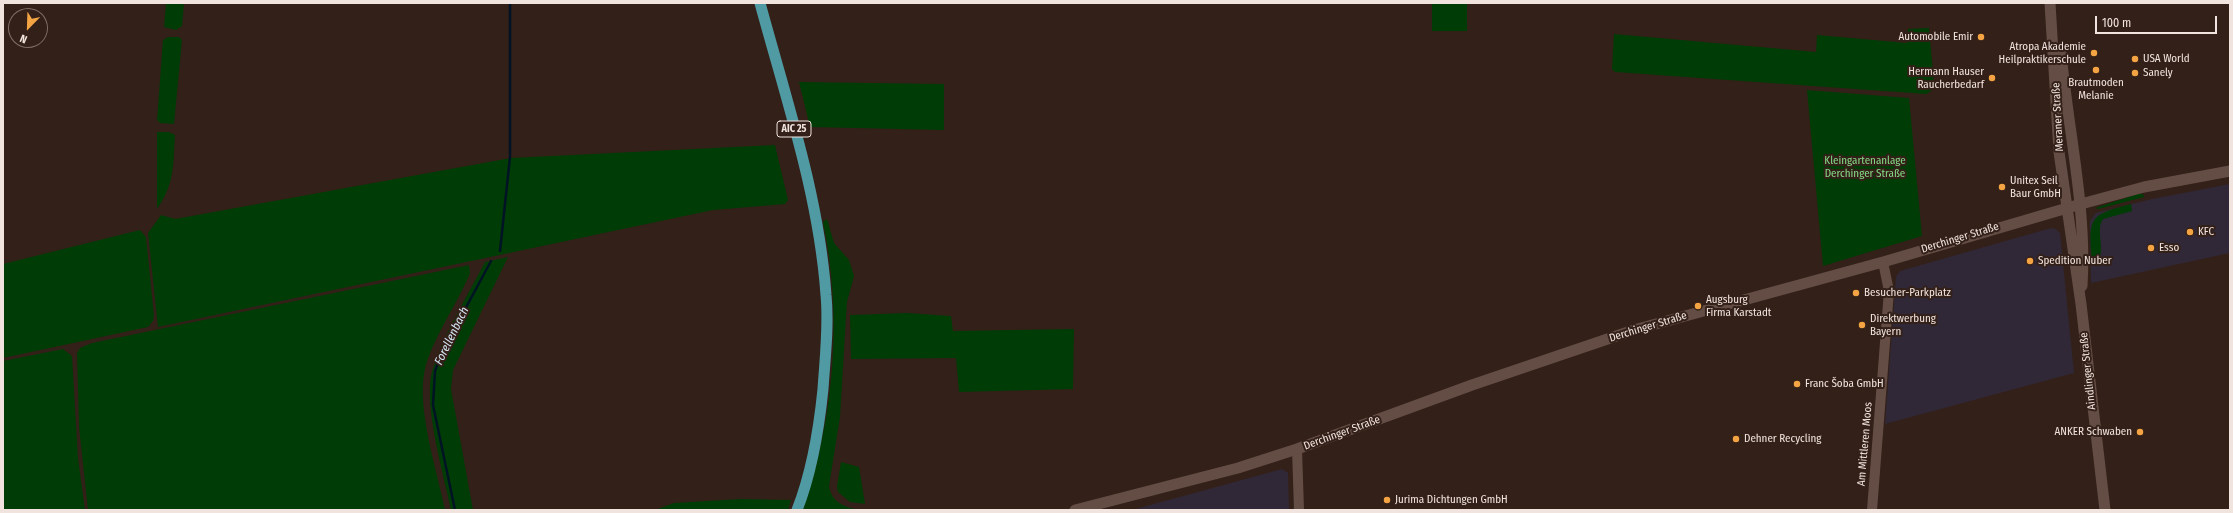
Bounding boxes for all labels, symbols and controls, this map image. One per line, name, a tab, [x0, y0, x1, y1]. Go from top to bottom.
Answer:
north arrow	[8, 8, 48, 48]
scale bar	[2097, 8, 2219, 34]
text: 100 m	[2102, 16, 2131, 30]
place label: Automobile Emir	[1898, 30, 1973, 44]
text: N	[18, 31, 29, 46]
marker: Automobile Emir	[1976, 32, 1986, 42]
place label: Atropa Akademie Heilpraktikerschule	[1999, 40, 2086, 66]
marker: Atropa Akademie Heilpraktikerschule	[2089, 48, 2099, 58]
place label: USA World	[2143, 52, 2190, 66]
marker: USA World	[2130, 54, 2140, 64]
place label: Hermann Hauser Raucherbedarf	[1908, 65, 1984, 91]
marker: Brautmoden Melanie	[2091, 65, 2101, 75]
place label: Sanely	[2143, 66, 2173, 80]
marker: Sanely	[2130, 68, 2140, 78]
marker: Hermann Hauser Raucherbedarf	[1987, 73, 1997, 83]
place label: Brautmoden Melanie	[2068, 76, 2124, 102]
street label: Meraner Straße	[2050, 82, 2066, 152]
road number: AIC 25	[777, 121, 811, 137]
park label: Kleingartenanlage Derchinger Straße	[1824, 154, 1906, 180]
place label: Unitex Seil Baur GmbH	[2010, 174, 2061, 200]
marker: Unitex Seil Baur GmbH	[1997, 182, 2007, 192]
street label: Derchinger Straße	[1920, 220, 2000, 256]
place label: KFC	[2198, 225, 2214, 239]
marker: KFC	[2185, 227, 2195, 237]
place label: Esso	[2159, 241, 2179, 255]
marker: Esso	[2146, 243, 2156, 253]
place label: Spedition Nuber	[2038, 254, 2112, 268]
marker: Spedition Nuber	[2025, 256, 2035, 266]
place label: Besucher-Parkplatz	[1864, 286, 1951, 300]
marker: Besucher-Parkplatz	[1851, 288, 1861, 298]
place label: Augsburg Firma Karstadt	[1706, 293, 1771, 319]
marker: Augsburg Firma Karstadt	[1693, 301, 1703, 311]
water label: Forellenbach	[432, 305, 472, 367]
street label: Derchinger Straße	[1608, 309, 1688, 345]
place label: Direktwerbung Bayern	[1870, 312, 1936, 338]
marker: Direktwerbung Bayern	[1857, 320, 1867, 330]
street label: Aindlinger Straße	[2077, 332, 2099, 410]
place label: Franc Šoba GmbH	[1805, 377, 1884, 391]
marker: Franc Šoba GmbH	[1792, 379, 1802, 389]
street label: Am Mittleren Moos	[1855, 401, 1875, 487]
street label: Derchinger Straße	[1302, 413, 1382, 453]
place label: ANKER Schwaben	[2054, 425, 2132, 439]
marker: ANKER Schwaben	[2135, 427, 2145, 437]
place label: Dehner Recycling	[1744, 432, 1821, 446]
marker: Dehner Recycling	[1731, 434, 1741, 444]
place label: Jurima Dichtungen GmbH	[1395, 493, 1508, 507]
marker: Jurima Dichtungen GmbH	[1382, 495, 1392, 505]

